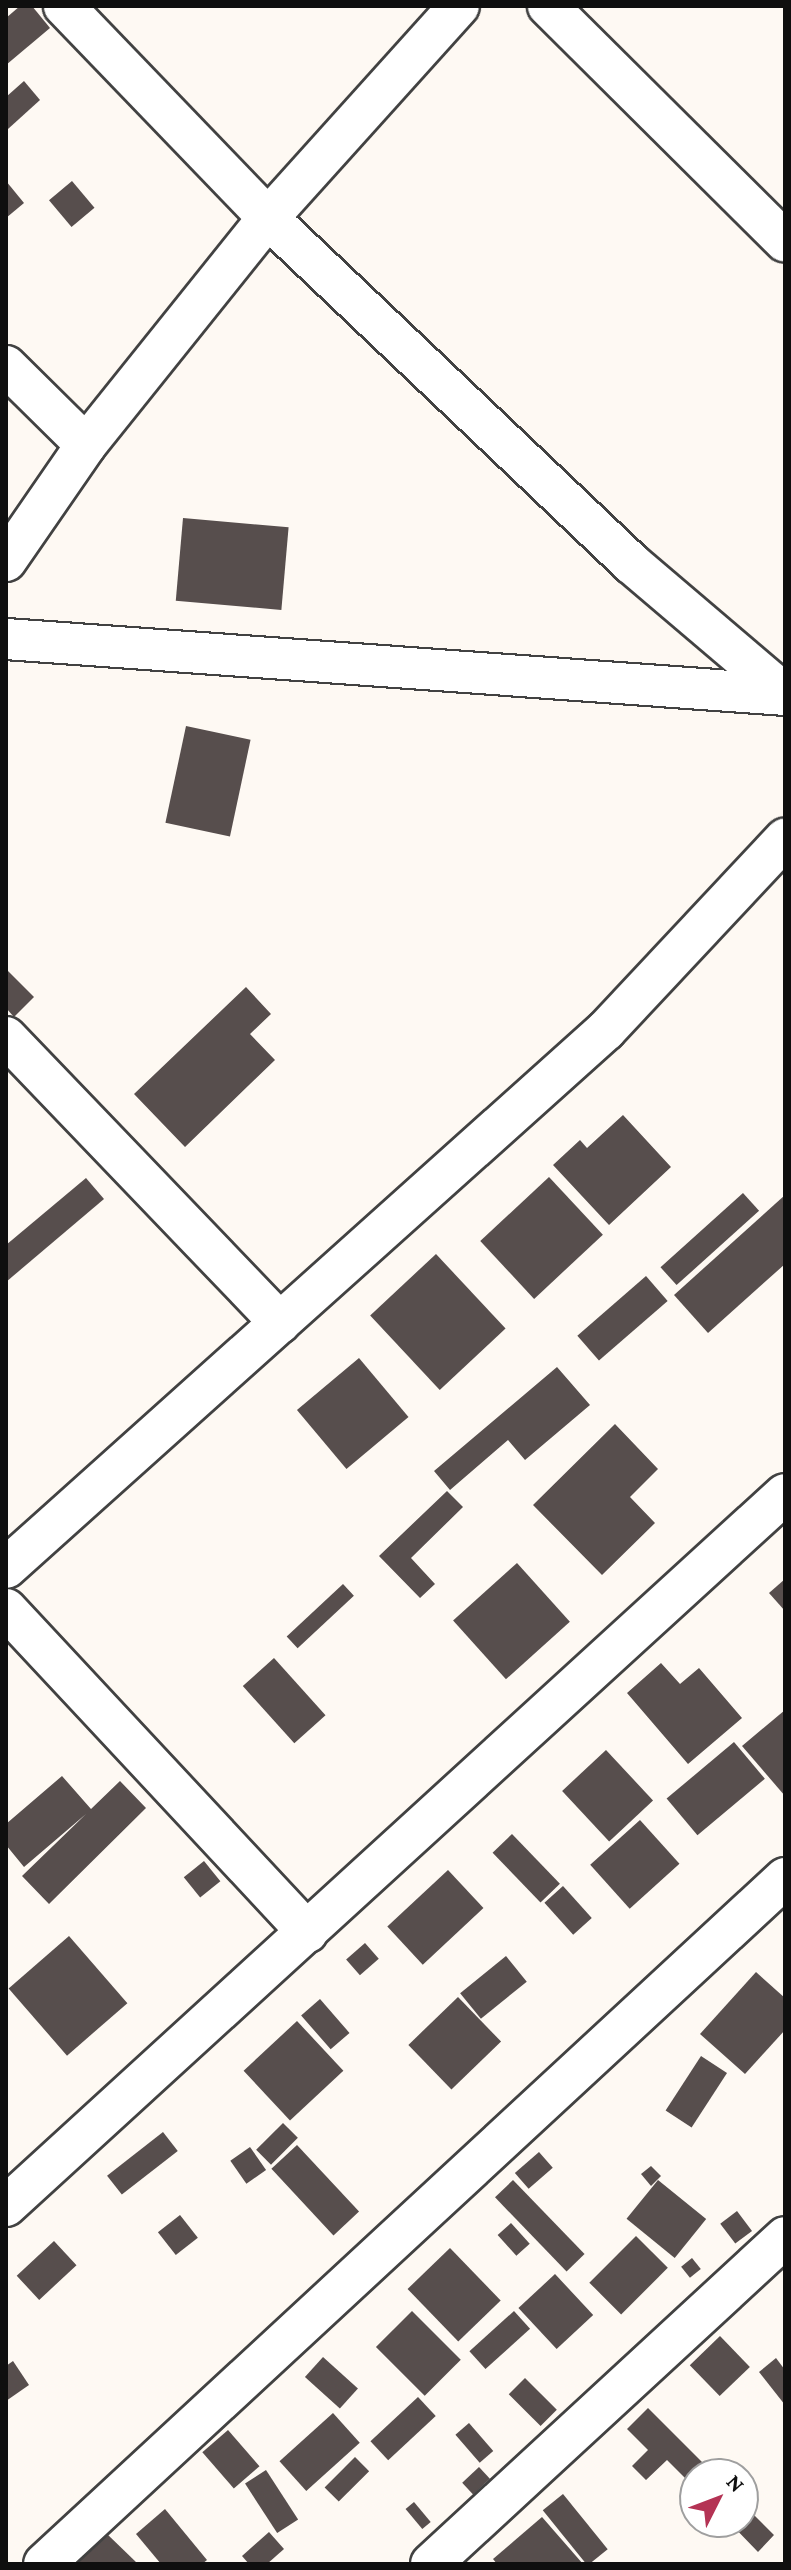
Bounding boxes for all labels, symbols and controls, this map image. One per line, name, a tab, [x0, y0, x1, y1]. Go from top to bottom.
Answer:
north arrow	[679, 2458, 759, 2538]
text: N	[721, 2469, 750, 2497]

